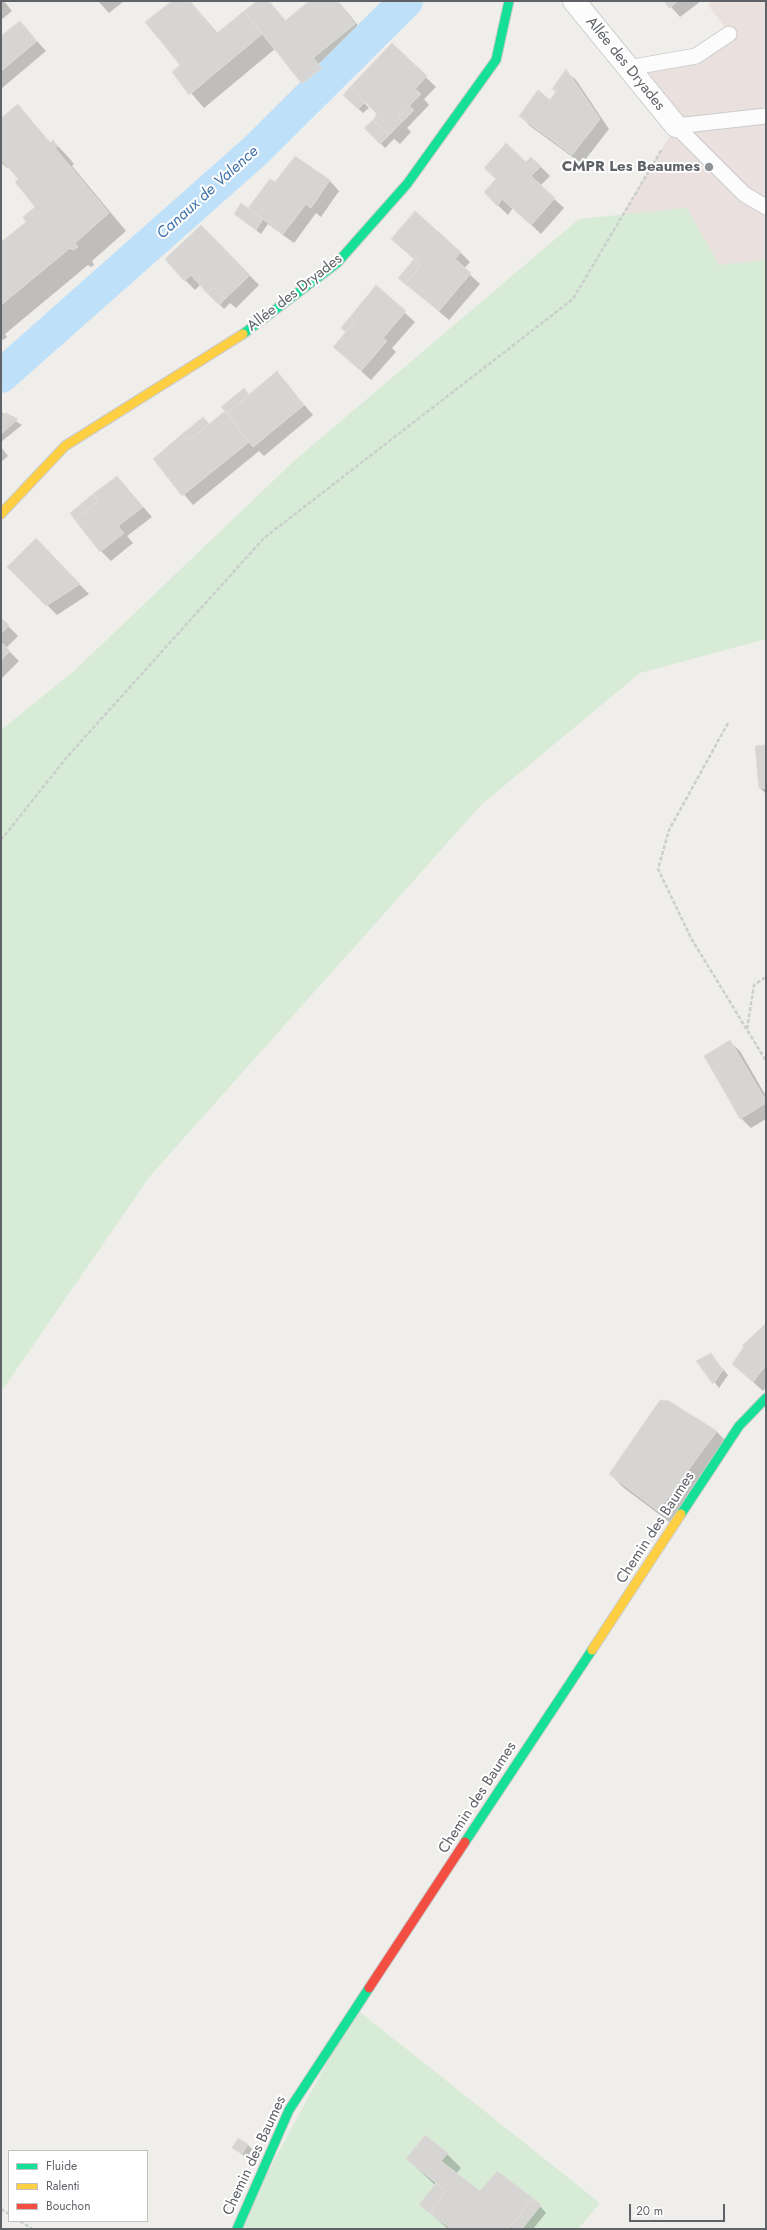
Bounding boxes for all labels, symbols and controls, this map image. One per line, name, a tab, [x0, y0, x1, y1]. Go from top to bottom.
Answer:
street label: Allée des Dryades	[582, 13, 668, 115]
water label: Canaux de Valence	[153, 142, 263, 244]
place label: CMPR Les Beaumes	[562, 158, 700, 176]
marker: CMPR Les Beaumes	[703, 161, 715, 173]
street label: Allée des Dryades	[244, 250, 346, 336]
street label: Chemin des Baumes	[613, 1469, 699, 1587]
street label: Chemin des Baumes	[435, 1739, 521, 1857]
street label: Chemin des Baumes	[219, 2093, 291, 2219]
legend	[8, 2150, 148, 2222]
text: Fluide	[46, 2157, 77, 2175]
text: Ralenti	[46, 2177, 80, 2195]
scale bar	[631, 2196, 727, 2222]
text: Bouchon	[46, 2197, 90, 2215]
text: 20 m	[636, 2202, 663, 2220]

